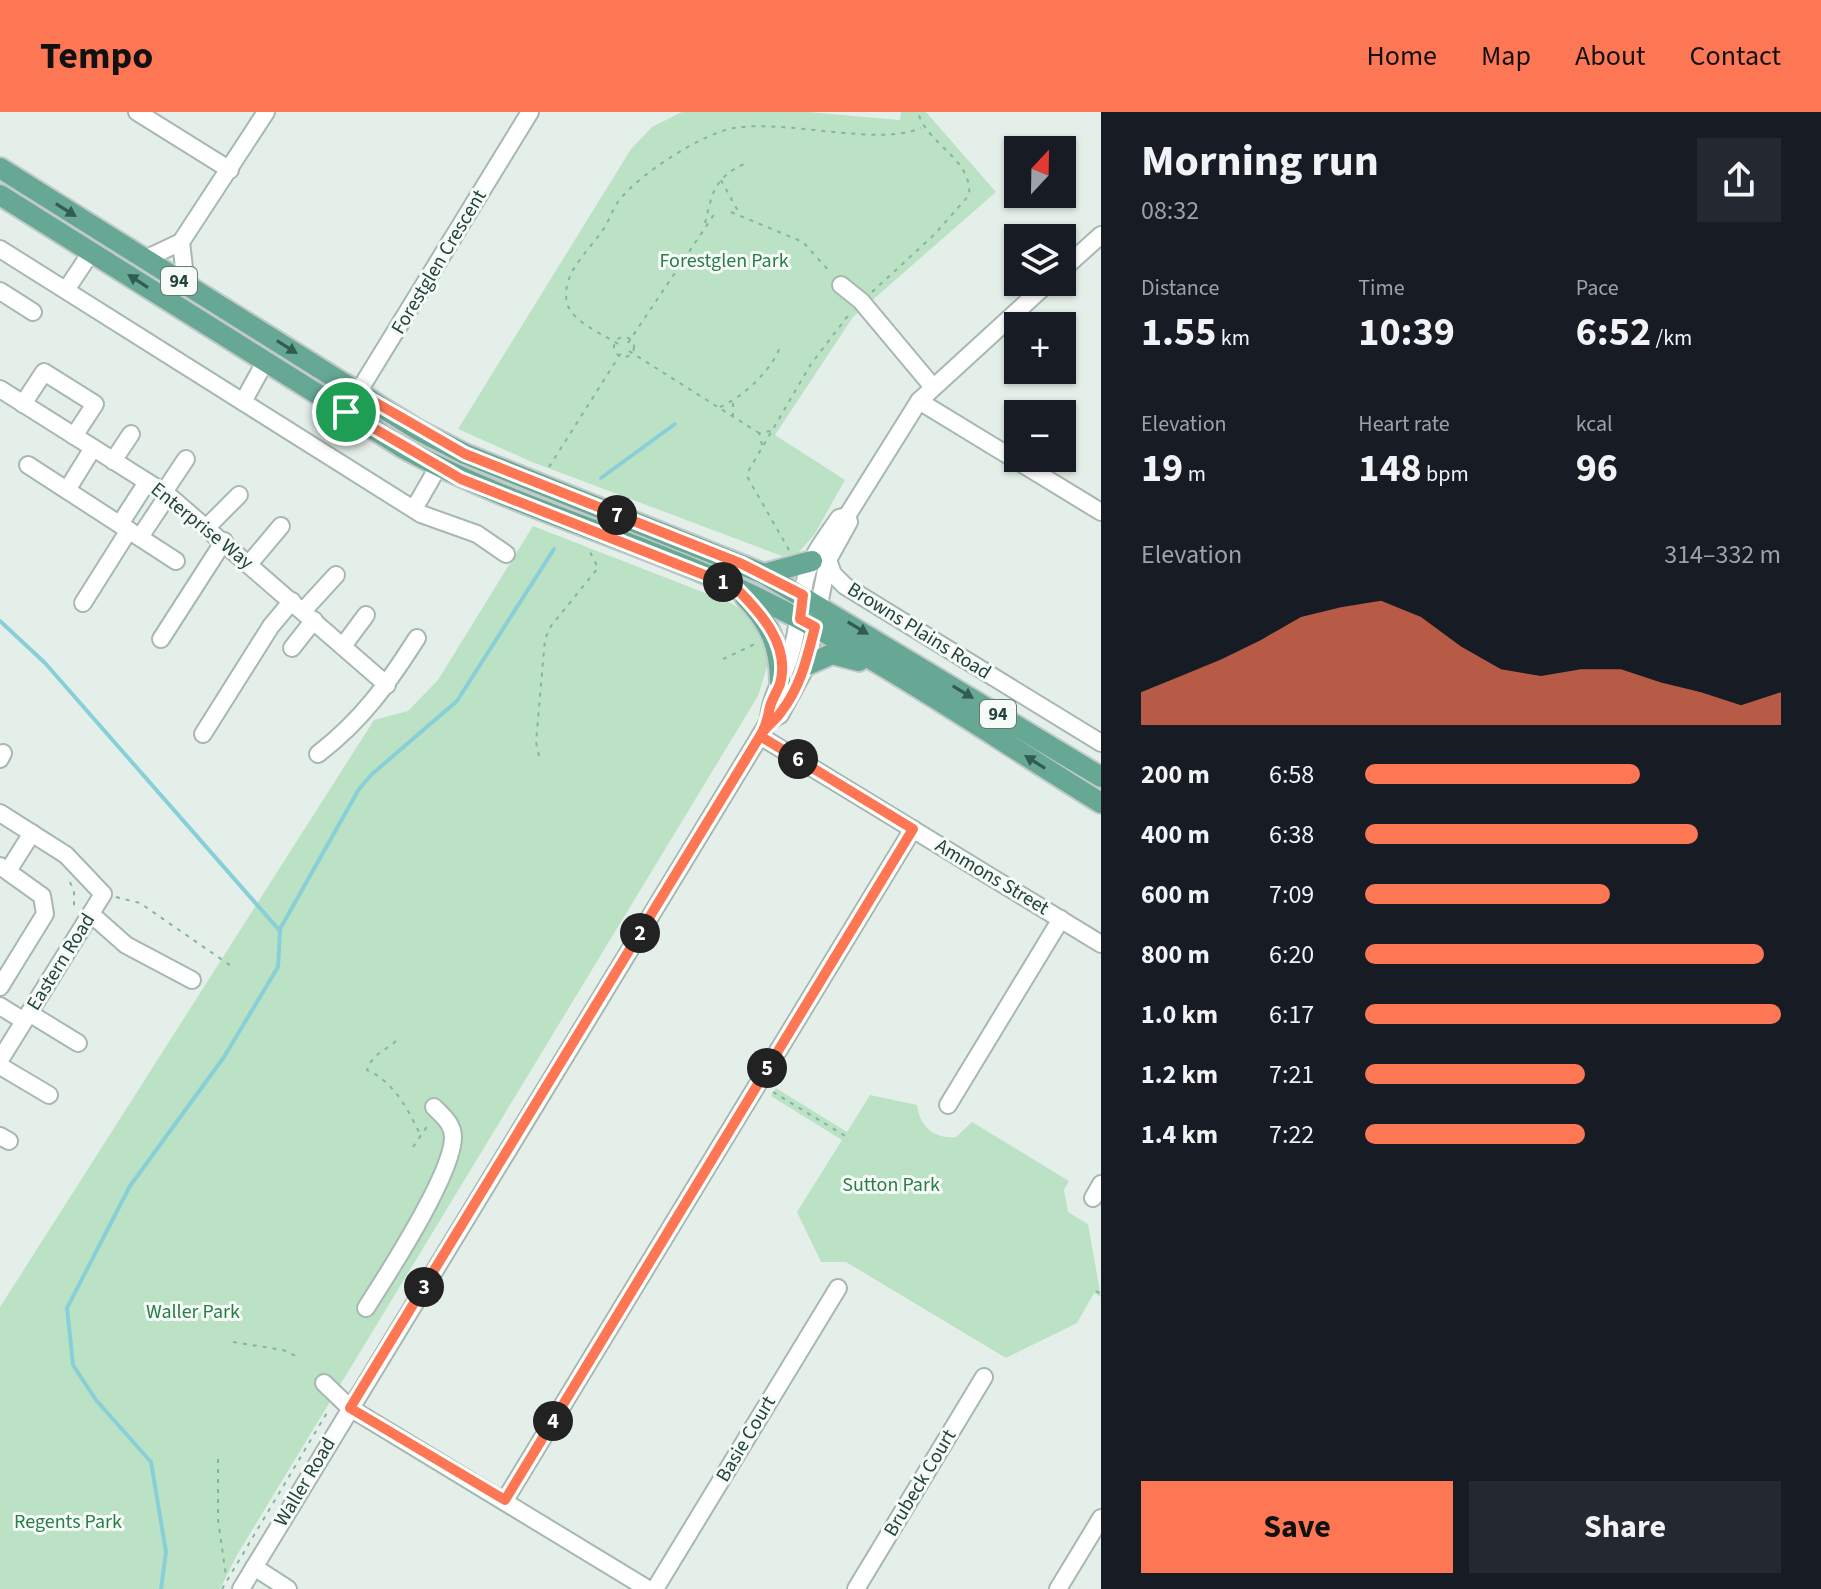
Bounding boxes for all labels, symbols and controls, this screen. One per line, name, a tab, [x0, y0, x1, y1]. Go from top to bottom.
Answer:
text: Tempo	[40, 29, 153, 83]
text: Home	[1366, 36, 1437, 76]
text: Map	[1481, 36, 1531, 76]
text: About	[1575, 36, 1646, 76]
text: Contact	[1690, 36, 1781, 76]
text: Morning run	[1141, 130, 1379, 193]
north arrow	[1004, 136, 1076, 208]
map controls	[1004, 136, 1076, 472]
button: share	[1697, 138, 1781, 222]
street label: Forestglen Crescent	[385, 184, 493, 340]
text: 08:32	[1141, 192, 1199, 229]
one-way arrow	[55, 202, 77, 216]
button: layers	[1004, 224, 1076, 296]
park label: Forestglen Park	[659, 247, 789, 275]
road number: 94	[161, 267, 197, 295]
text: Distance	[1141, 272, 1219, 304]
text: Time	[1358, 272, 1405, 304]
text: Pace	[1576, 272, 1619, 304]
one-way arrow	[127, 275, 149, 289]
text: 1.55	[1141, 304, 1216, 361]
text: 10:39	[1358, 304, 1455, 361]
text: 6:52	[1576, 304, 1651, 361]
button: +	[1004, 312, 1076, 384]
text: km	[1216, 322, 1250, 354]
text: /km	[1651, 322, 1692, 354]
one-way arrow	[276, 340, 297, 355]
pin	[312, 378, 380, 446]
icon: arrive	[324, 390, 368, 434]
button: −	[1004, 400, 1076, 472]
text: Elevation	[1141, 408, 1227, 440]
text: Heart rate	[1358, 408, 1450, 440]
text: kcal	[1576, 408, 1613, 440]
text: 19	[1141, 440, 1183, 497]
text: 148	[1358, 440, 1422, 497]
text: 96	[1576, 440, 1618, 497]
text: m	[1183, 458, 1206, 490]
text: bpm	[1422, 458, 1469, 490]
street label: Enterprise Way	[145, 476, 260, 577]
pin: 7	[597, 495, 637, 535]
text: 7	[611, 499, 623, 531]
text: Elevation	[1141, 536, 1242, 573]
text: 314–332 m	[1664, 536, 1781, 573]
pin: 1	[703, 562, 743, 602]
text: 1	[717, 566, 729, 598]
street label: Browns Plains Road	[842, 576, 996, 686]
one-way arrow	[847, 621, 869, 635]
one-way arrow	[951, 684, 974, 699]
road number: 94	[980, 700, 1016, 728]
pin: 6	[778, 739, 818, 779]
text: 6	[792, 743, 804, 775]
one-way arrow	[1024, 754, 1045, 769]
text: 200 m	[1141, 756, 1210, 793]
text: 6:58	[1269, 756, 1314, 793]
text: 400 m	[1141, 816, 1210, 853]
text: 6:38	[1269, 816, 1314, 853]
street label: Ammons Street	[930, 832, 1054, 922]
text: 600 m	[1141, 876, 1210, 913]
text: 7:09	[1269, 876, 1314, 913]
street label: Eastern Road	[20, 908, 102, 1016]
pin: 2	[620, 913, 660, 953]
text: 2	[634, 917, 646, 949]
text: 800 m	[1141, 936, 1210, 973]
text: 6:20	[1269, 936, 1314, 973]
text: 1.0 km	[1141, 996, 1218, 1033]
text: 6:17	[1269, 996, 1314, 1033]
pin: 5	[747, 1048, 787, 1088]
text: 5	[761, 1052, 773, 1084]
text: 1.2 km	[1141, 1056, 1218, 1093]
text: 7:21	[1269, 1056, 1314, 1093]
text: 1.4 km	[1141, 1116, 1218, 1153]
text: 7:22	[1269, 1116, 1314, 1153]
park label: Sutton Park	[842, 1171, 940, 1199]
pin: 3	[404, 1267, 444, 1307]
text: 3	[418, 1271, 430, 1303]
park label: Waller Park	[146, 1298, 240, 1326]
street label: Basie Court	[709, 1390, 783, 1487]
pin: 4	[533, 1401, 573, 1441]
text: 4	[547, 1405, 559, 1437]
street label: Brubeck Court	[877, 1424, 963, 1542]
street label: Waller Road	[267, 1432, 343, 1532]
button: Save	[1141, 1481, 1453, 1573]
button: Share	[1469, 1481, 1781, 1573]
park label: Regents Park	[14, 1508, 122, 1536]

